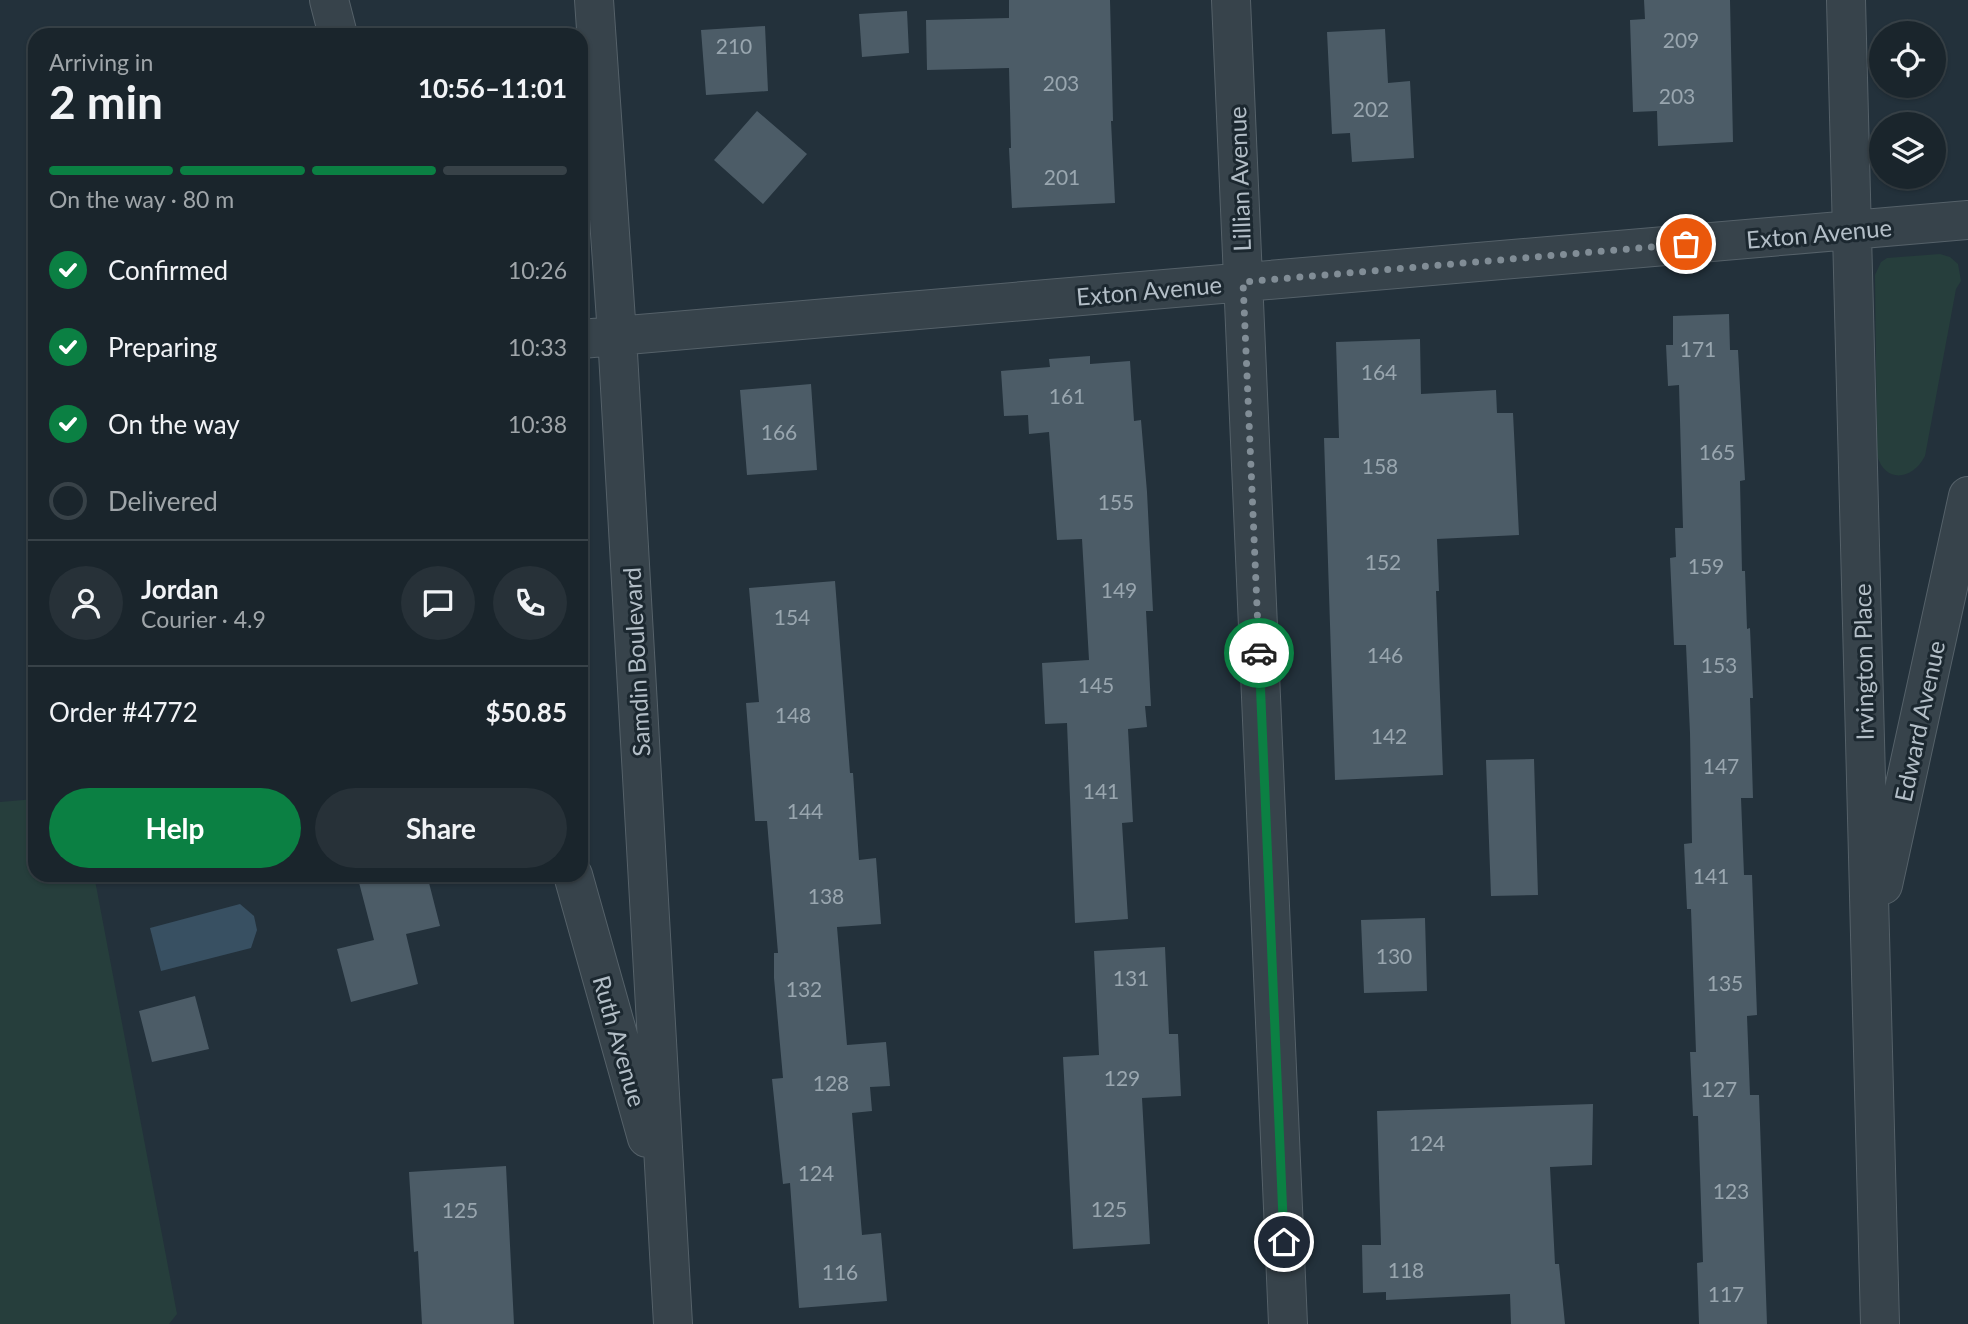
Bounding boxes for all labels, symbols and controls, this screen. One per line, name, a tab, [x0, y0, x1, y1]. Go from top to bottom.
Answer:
map controls	[1869, 21, 1946, 189]
button: locate	[1869, 21, 1946, 98]
house number: 209	[1663, 27, 1699, 52]
house number: 210	[716, 33, 752, 58]
text: Arriving in	[49, 48, 153, 76]
house number: 203	[1043, 70, 1079, 95]
text: 10:56–11:01	[418, 72, 567, 104]
text: 2 min	[49, 74, 163, 129]
house number: 203	[1659, 83, 1695, 108]
house number: 202	[1353, 96, 1389, 121]
street label: Lillian Avenue	[1222, 106, 1256, 252]
button: layers	[1869, 112, 1946, 189]
house number: 201	[1044, 164, 1080, 189]
text: On the way · 80 m	[49, 185, 234, 213]
street label: Exton Avenue	[1745, 212, 1893, 254]
pin	[1656, 214, 1716, 274]
icon: bag	[1667, 225, 1705, 263]
icon: check	[49, 251, 87, 289]
text: Confirmed	[108, 254, 228, 286]
text: 10:26	[508, 256, 567, 284]
street label: Exton Avenue	[1075, 269, 1223, 311]
icon: check	[49, 328, 87, 366]
text: Preparing	[108, 331, 217, 363]
text: 10:33	[508, 333, 567, 361]
house number: 171	[1680, 336, 1716, 361]
house number: 164	[1361, 359, 1397, 384]
house number: 161	[1049, 383, 1085, 408]
icon: check	[49, 405, 87, 443]
text: On the way	[108, 408, 240, 440]
text: 10:38	[508, 410, 567, 438]
house number: 166	[761, 419, 797, 444]
house number: 165	[1699, 439, 1735, 464]
house number: 158	[1362, 453, 1398, 478]
text: Delivered	[108, 485, 218, 517]
house number: 155	[1098, 489, 1134, 514]
house number: 152	[1365, 549, 1401, 574]
house number: 159	[1688, 553, 1724, 578]
button: person	[49, 566, 123, 640]
button: chat	[401, 566, 475, 640]
button: phone	[493, 566, 567, 640]
street label: Samdin Boulevard	[617, 567, 655, 757]
text: Jordan	[141, 573, 219, 605]
house number: 149	[1101, 577, 1137, 602]
street label: Irvington Place	[1847, 583, 1879, 741]
house number: 154	[774, 604, 810, 629]
text: Courier · 4.9	[141, 605, 266, 633]
courier	[1224, 618, 1294, 688]
icon: car	[1240, 634, 1278, 672]
street label: Edward Avenue	[1888, 638, 1950, 804]
house number: 146	[1367, 642, 1403, 667]
house number: 153	[1701, 652, 1737, 677]
house number: 145	[1078, 672, 1114, 697]
text: Order #4772	[49, 696, 198, 728]
text: $50.85	[485, 696, 567, 728]
house number: 148	[775, 702, 811, 727]
house number: 142	[1371, 723, 1407, 748]
house number: 147	[1703, 753, 1739, 778]
house number: 141	[1083, 778, 1119, 803]
button: Help	[49, 788, 301, 868]
button: Share	[315, 788, 567, 868]
house number: 144	[787, 798, 823, 823]
house number: 141	[1693, 863, 1729, 888]
house number: 138	[808, 883, 844, 908]
house number: 130	[1376, 943, 1412, 968]
house number: 131	[1113, 965, 1149, 990]
house number: 135	[1707, 970, 1743, 995]
street label: Ruth Avenue	[587, 972, 653, 1110]
house number: 132	[786, 976, 822, 1001]
house number: 129	[1104, 1065, 1140, 1090]
house number: 128	[813, 1070, 849, 1095]
house number: 127	[1701, 1076, 1737, 1101]
house number: 124	[1409, 1130, 1445, 1155]
house number: 124	[798, 1160, 834, 1185]
house number: 123	[1713, 1178, 1749, 1203]
house number: 125	[1091, 1196, 1127, 1221]
house number: 125	[442, 1197, 478, 1222]
pin	[1254, 1212, 1314, 1272]
icon: home	[1265, 1223, 1303, 1261]
house number: 118	[1388, 1257, 1424, 1282]
house number: 116	[822, 1259, 858, 1284]
house number: 117	[1708, 1281, 1744, 1306]

